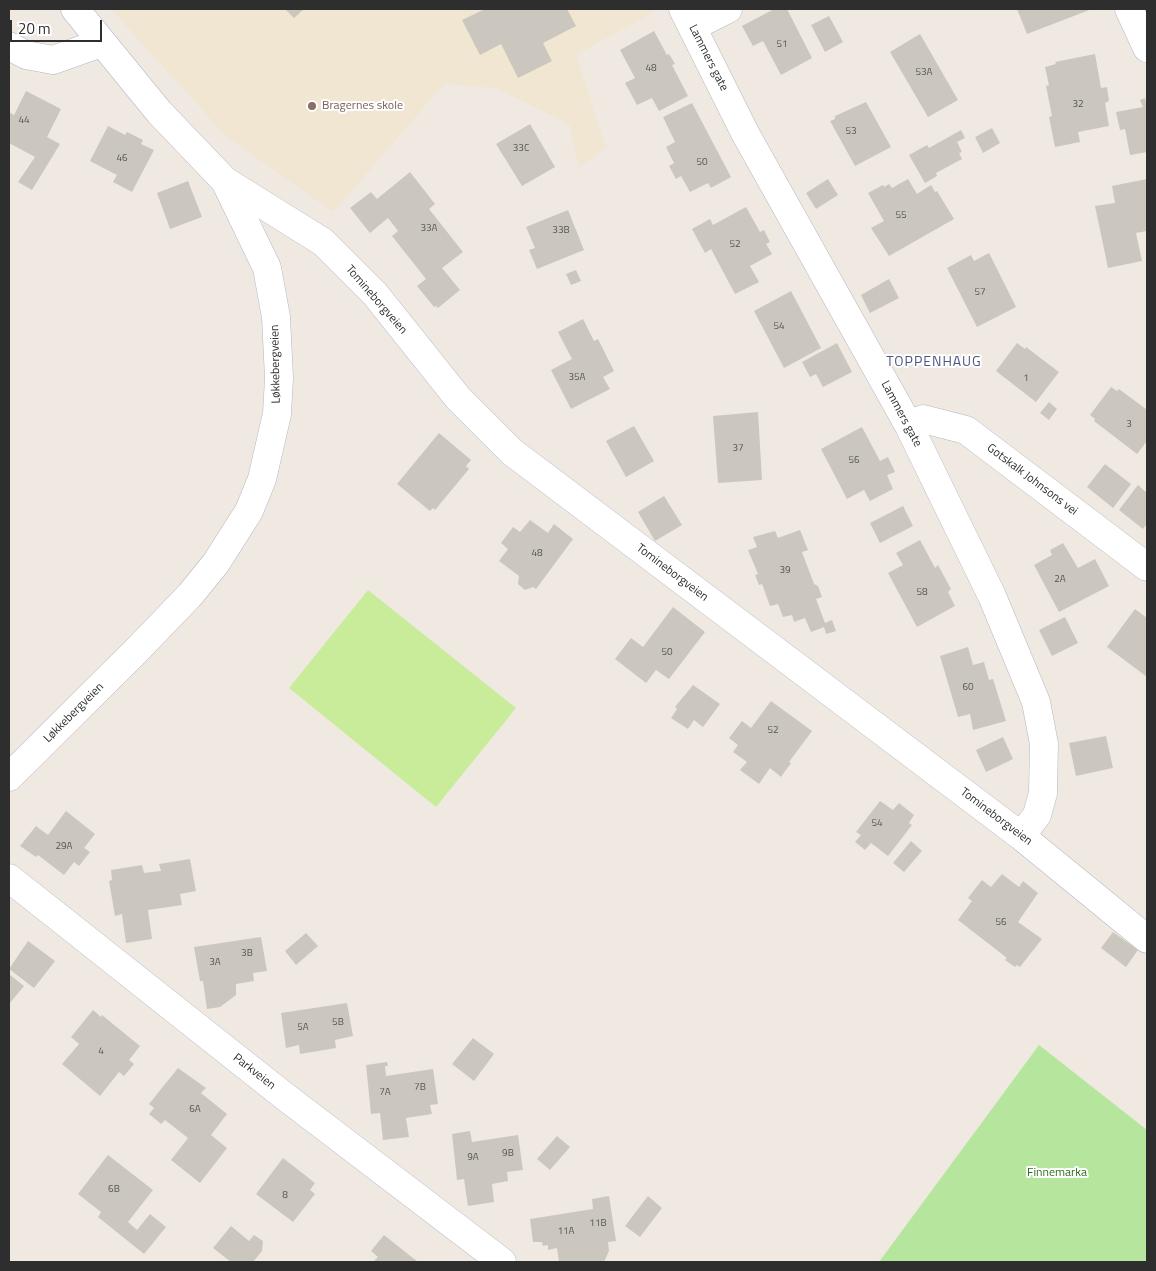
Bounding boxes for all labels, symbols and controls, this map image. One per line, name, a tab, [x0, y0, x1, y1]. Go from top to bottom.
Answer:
scale bar	[12, 10, 105, 42]
text: 20 m	[18, 17, 51, 40]
street label: Lammers gate	[685, 22, 731, 94]
house number: 51	[776, 39, 788, 51]
house number: 48	[645, 63, 657, 75]
house number: 53A	[915, 67, 933, 79]
place label: Bragernes skole	[322, 99, 403, 113]
house number: 32	[1072, 99, 1084, 111]
marker: Bragernes skole	[306, 100, 318, 112]
house number: 44	[18, 115, 30, 127]
house number: 53	[845, 126, 857, 138]
house number: 33C	[513, 143, 529, 155]
house number: 46	[116, 153, 128, 165]
house number: 50	[696, 157, 708, 169]
house number: 55	[895, 210, 907, 222]
house number: 33A	[420, 223, 438, 235]
house number: 33B	[552, 225, 570, 237]
house number: 52	[729, 239, 741, 251]
street label: Tomineborgveien	[342, 263, 410, 337]
house number: 57	[974, 287, 986, 299]
house number: 54	[773, 321, 785, 333]
street label: Løkkebergveien	[268, 324, 284, 404]
district label: TOPPENHAUG	[885, 355, 983, 371]
house number: 35A	[568, 372, 586, 384]
house number: 1	[1023, 373, 1029, 385]
street label: Lammers gate	[878, 379, 924, 449]
house number: 3	[1126, 419, 1132, 431]
street label: Gotskalk Johnsons vei	[984, 441, 1080, 519]
house number: 37	[732, 443, 744, 455]
house number: 56	[848, 455, 860, 467]
street label: Tomineborgveien	[633, 541, 711, 605]
house number: 48	[531, 548, 543, 560]
house number: 39	[779, 565, 791, 577]
house number: 2A	[1054, 574, 1066, 586]
house number: 58	[916, 587, 928, 599]
house number: 50	[661, 647, 673, 659]
street label: Løkkebergveien	[41, 680, 107, 746]
house number: 60	[962, 682, 974, 694]
house number: 52	[767, 725, 779, 737]
street label: Tomineborgveien	[957, 785, 1035, 849]
house number: 54	[871, 818, 883, 830]
house number: 29A	[55, 841, 73, 853]
house number: 56	[995, 917, 1007, 929]
house number: 3B	[241, 948, 253, 960]
house number: 3A	[209, 957, 221, 969]
house number: 5B	[332, 1017, 344, 1029]
house number: 5A	[297, 1022, 309, 1034]
house number: 4	[98, 1046, 104, 1058]
street label: Parkveien	[230, 1051, 278, 1093]
house number: 7B	[414, 1082, 426, 1094]
house number: 7A	[379, 1087, 391, 1099]
house number: 6A	[189, 1104, 201, 1116]
house number: 9B	[502, 1148, 514, 1160]
house number: 9A	[467, 1152, 479, 1164]
park label: Finnemarka	[1027, 1166, 1087, 1180]
house number: 6B	[108, 1184, 120, 1196]
house number: 8	[282, 1190, 288, 1202]
house number: 11B	[589, 1218, 607, 1230]
house number: 11A	[557, 1226, 575, 1238]

